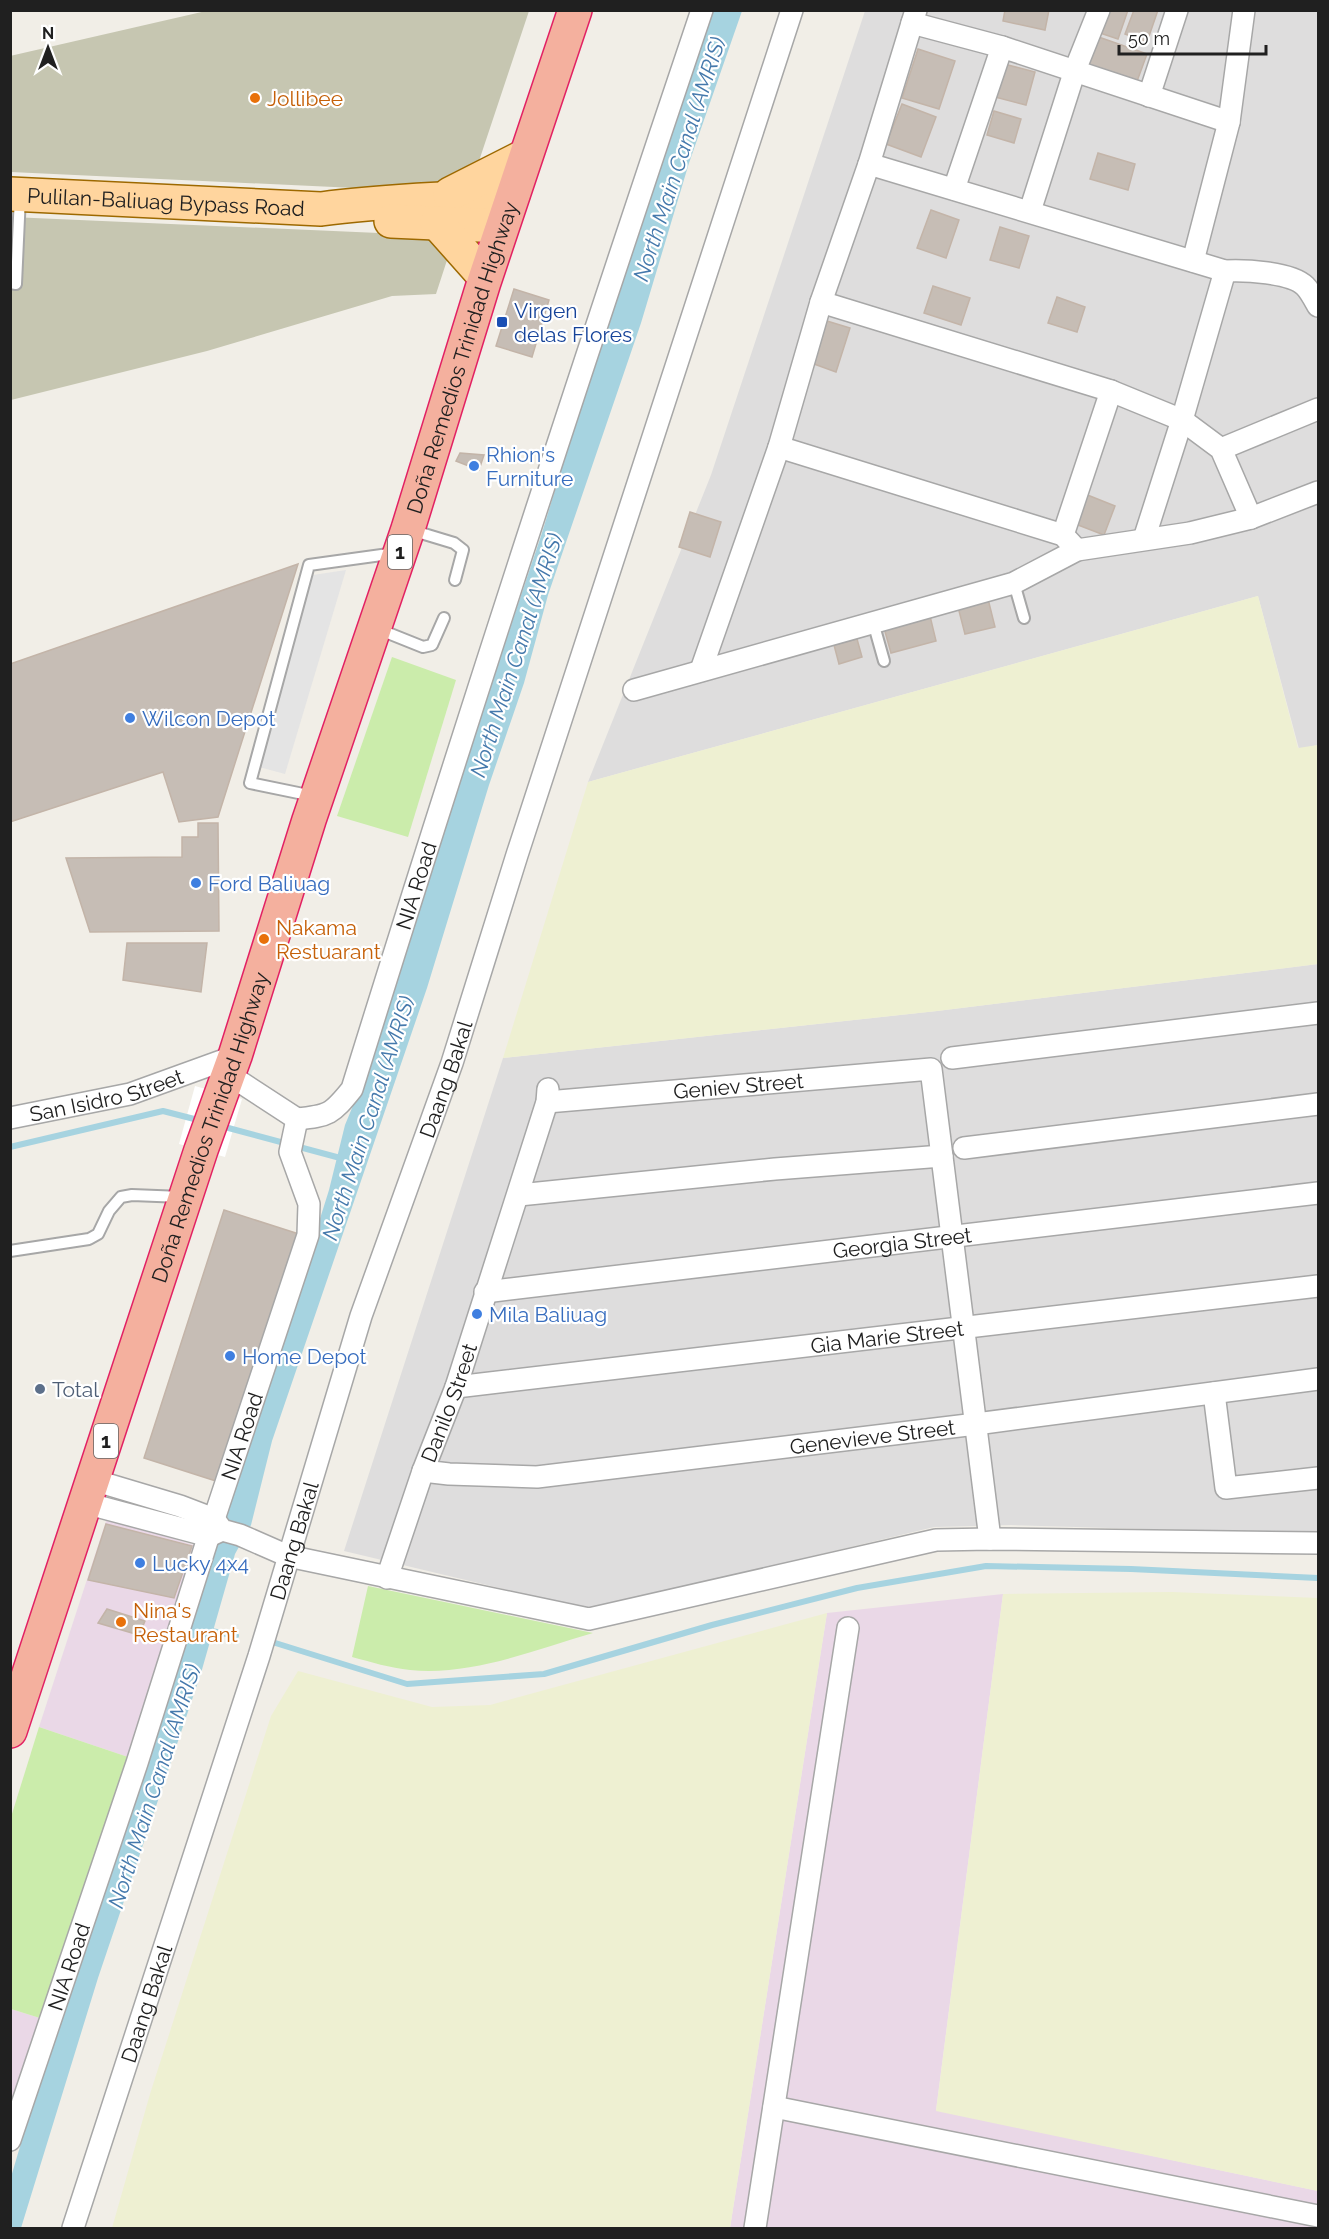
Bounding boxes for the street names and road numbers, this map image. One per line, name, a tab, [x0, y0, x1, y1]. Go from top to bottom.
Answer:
street label: Pulilan-Baliuag Bypass Road	[26, 182, 305, 221]
street label: Doña Remedios Trinidad Highway	[401, 198, 523, 517]
road number: 1	[388, 535, 412, 569]
street label: NIA Road	[390, 839, 441, 933]
street label: Doña Remedios Trinidad Highway	[146, 969, 273, 1286]
street label: Daang Bakal	[414, 1017, 477, 1141]
street label: San Isidro Street	[27, 1063, 187, 1126]
street label: Geniev Street	[672, 1068, 804, 1104]
street label: Georgia Street	[831, 1222, 973, 1263]
street label: Gia Marie Street	[809, 1315, 965, 1358]
street label: Danilo Street	[415, 1340, 482, 1466]
street label: NIA Road	[215, 1389, 268, 1483]
street label: Genevieve Street	[788, 1414, 956, 1459]
road number: 1	[94, 1424, 118, 1458]
street label: Daang Bakal	[264, 1478, 323, 1603]
street label: NIA Road	[42, 1920, 95, 2014]
street label: Daang Bakal	[115, 1941, 177, 2066]

